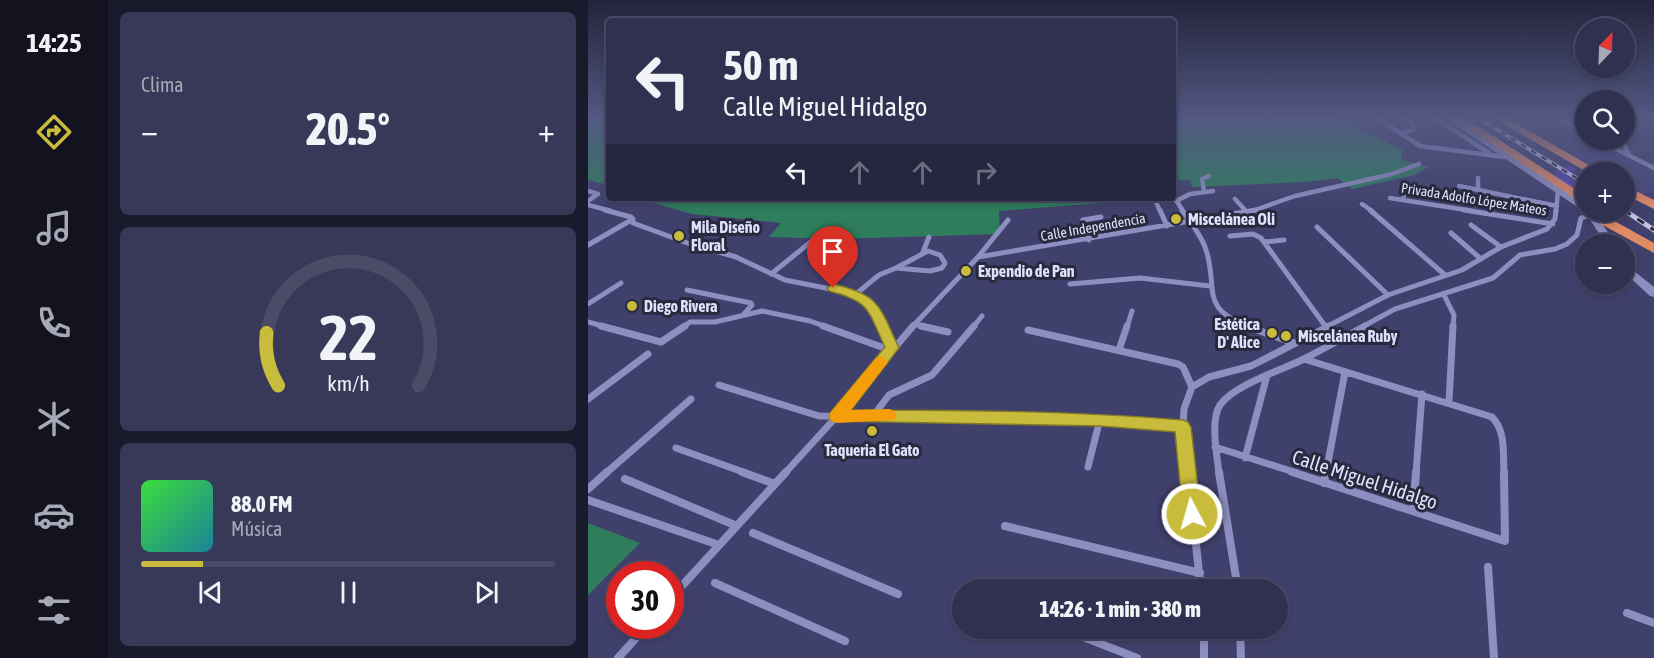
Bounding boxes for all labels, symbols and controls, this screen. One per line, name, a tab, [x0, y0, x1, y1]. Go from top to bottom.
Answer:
north arrow	[1575, 18, 1635, 78]
map controls	[1575, 18, 1635, 294]
text: 14:25	[26, 27, 82, 58]
text: 50 m	[723, 41, 798, 89]
icon: left	[624, 42, 702, 120]
text: Clima	[141, 73, 184, 96]
button: search	[1575, 90, 1635, 150]
text: Calle Miguel Hidalgo	[723, 91, 928, 122]
text: 20.5°	[306, 103, 390, 155]
icon: directions	[33, 111, 75, 153]
text: −	[141, 111, 158, 149]
text: +	[538, 111, 555, 149]
icon: left	[780, 156, 813, 189]
icon: ahead	[843, 156, 876, 189]
icon: ahead	[906, 156, 939, 189]
icon: right	[969, 156, 1002, 189]
button: +	[1575, 162, 1635, 222]
street label: Privada Adolfo López Mateos	[1400, 180, 1548, 218]
icon: music	[33, 207, 75, 249]
street label: Calle Independencia	[1039, 210, 1147, 244]
place label: Miscelánea Oli	[1188, 210, 1275, 228]
marker: Miscelánea Oli	[1169, 212, 1183, 226]
place label: Mila Diseño Floral	[691, 218, 761, 254]
pin	[807, 226, 858, 288]
marker: Mila Diseño Floral	[672, 229, 686, 243]
button: −	[1575, 234, 1635, 294]
icon: arrive	[816, 235, 849, 268]
place label: Expendio de Pan	[978, 262, 1075, 280]
marker: Expendio de Pan	[959, 264, 973, 278]
place label: Diego Rivera	[644, 297, 717, 315]
marker: Diego Rivera	[625, 299, 639, 313]
icon: phone	[33, 302, 75, 344]
text: 22	[319, 302, 377, 373]
place label: Estética D' Alice	[1214, 315, 1260, 351]
marker: Estética D' Alice	[1265, 326, 1279, 340]
place label: Miscelánea Ruby	[1298, 327, 1398, 345]
marker: Miscelánea Ruby	[1279, 329, 1293, 343]
text: km/h	[327, 371, 369, 396]
icon: climate	[33, 398, 75, 440]
marker: Taqueria El Gato	[865, 424, 879, 438]
place label: Taqueria El Gato	[824, 441, 920, 459]
street label: Calle Miguel Hidalgo	[1289, 445, 1441, 513]
position arrow	[1160, 482, 1224, 546]
text: 88.0 FM	[231, 491, 293, 517]
icon: car	[33, 494, 75, 536]
text: Música	[231, 517, 282, 540]
speed limit sign: 30	[606, 561, 684, 639]
icon: previous	[194, 576, 227, 609]
icon: pause	[332, 576, 365, 609]
icon: next	[470, 576, 503, 609]
icon: filters	[33, 589, 75, 631]
text: 14:26 · 1 min · 380 m	[1039, 596, 1201, 622]

